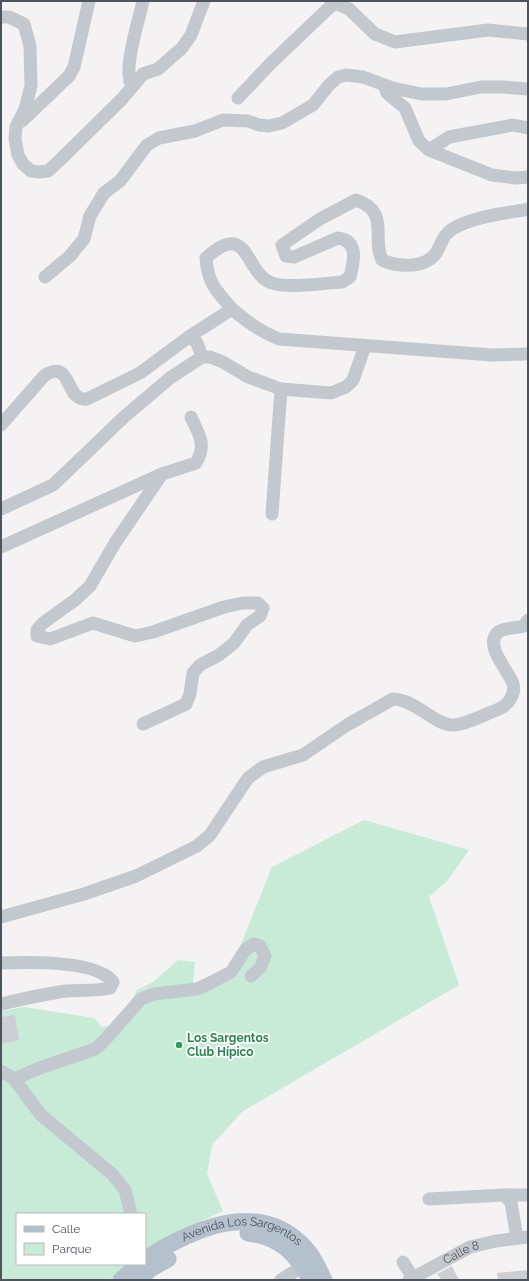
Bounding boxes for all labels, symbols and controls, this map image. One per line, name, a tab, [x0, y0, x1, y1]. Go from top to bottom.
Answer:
place label: Los Sargentos Club Hípico	[187, 1031, 269, 1059]
marker: Los Sargentos Club Hípico	[174, 1040, 184, 1050]
legend	[16, 1213, 146, 1265]
street label: Avenida Los Sargentos	[179, 1214, 305, 1249]
text: Calle	[52, 1222, 80, 1236]
street label: Calle 8	[441, 1238, 480, 1267]
text: Parque	[52, 1242, 92, 1256]

